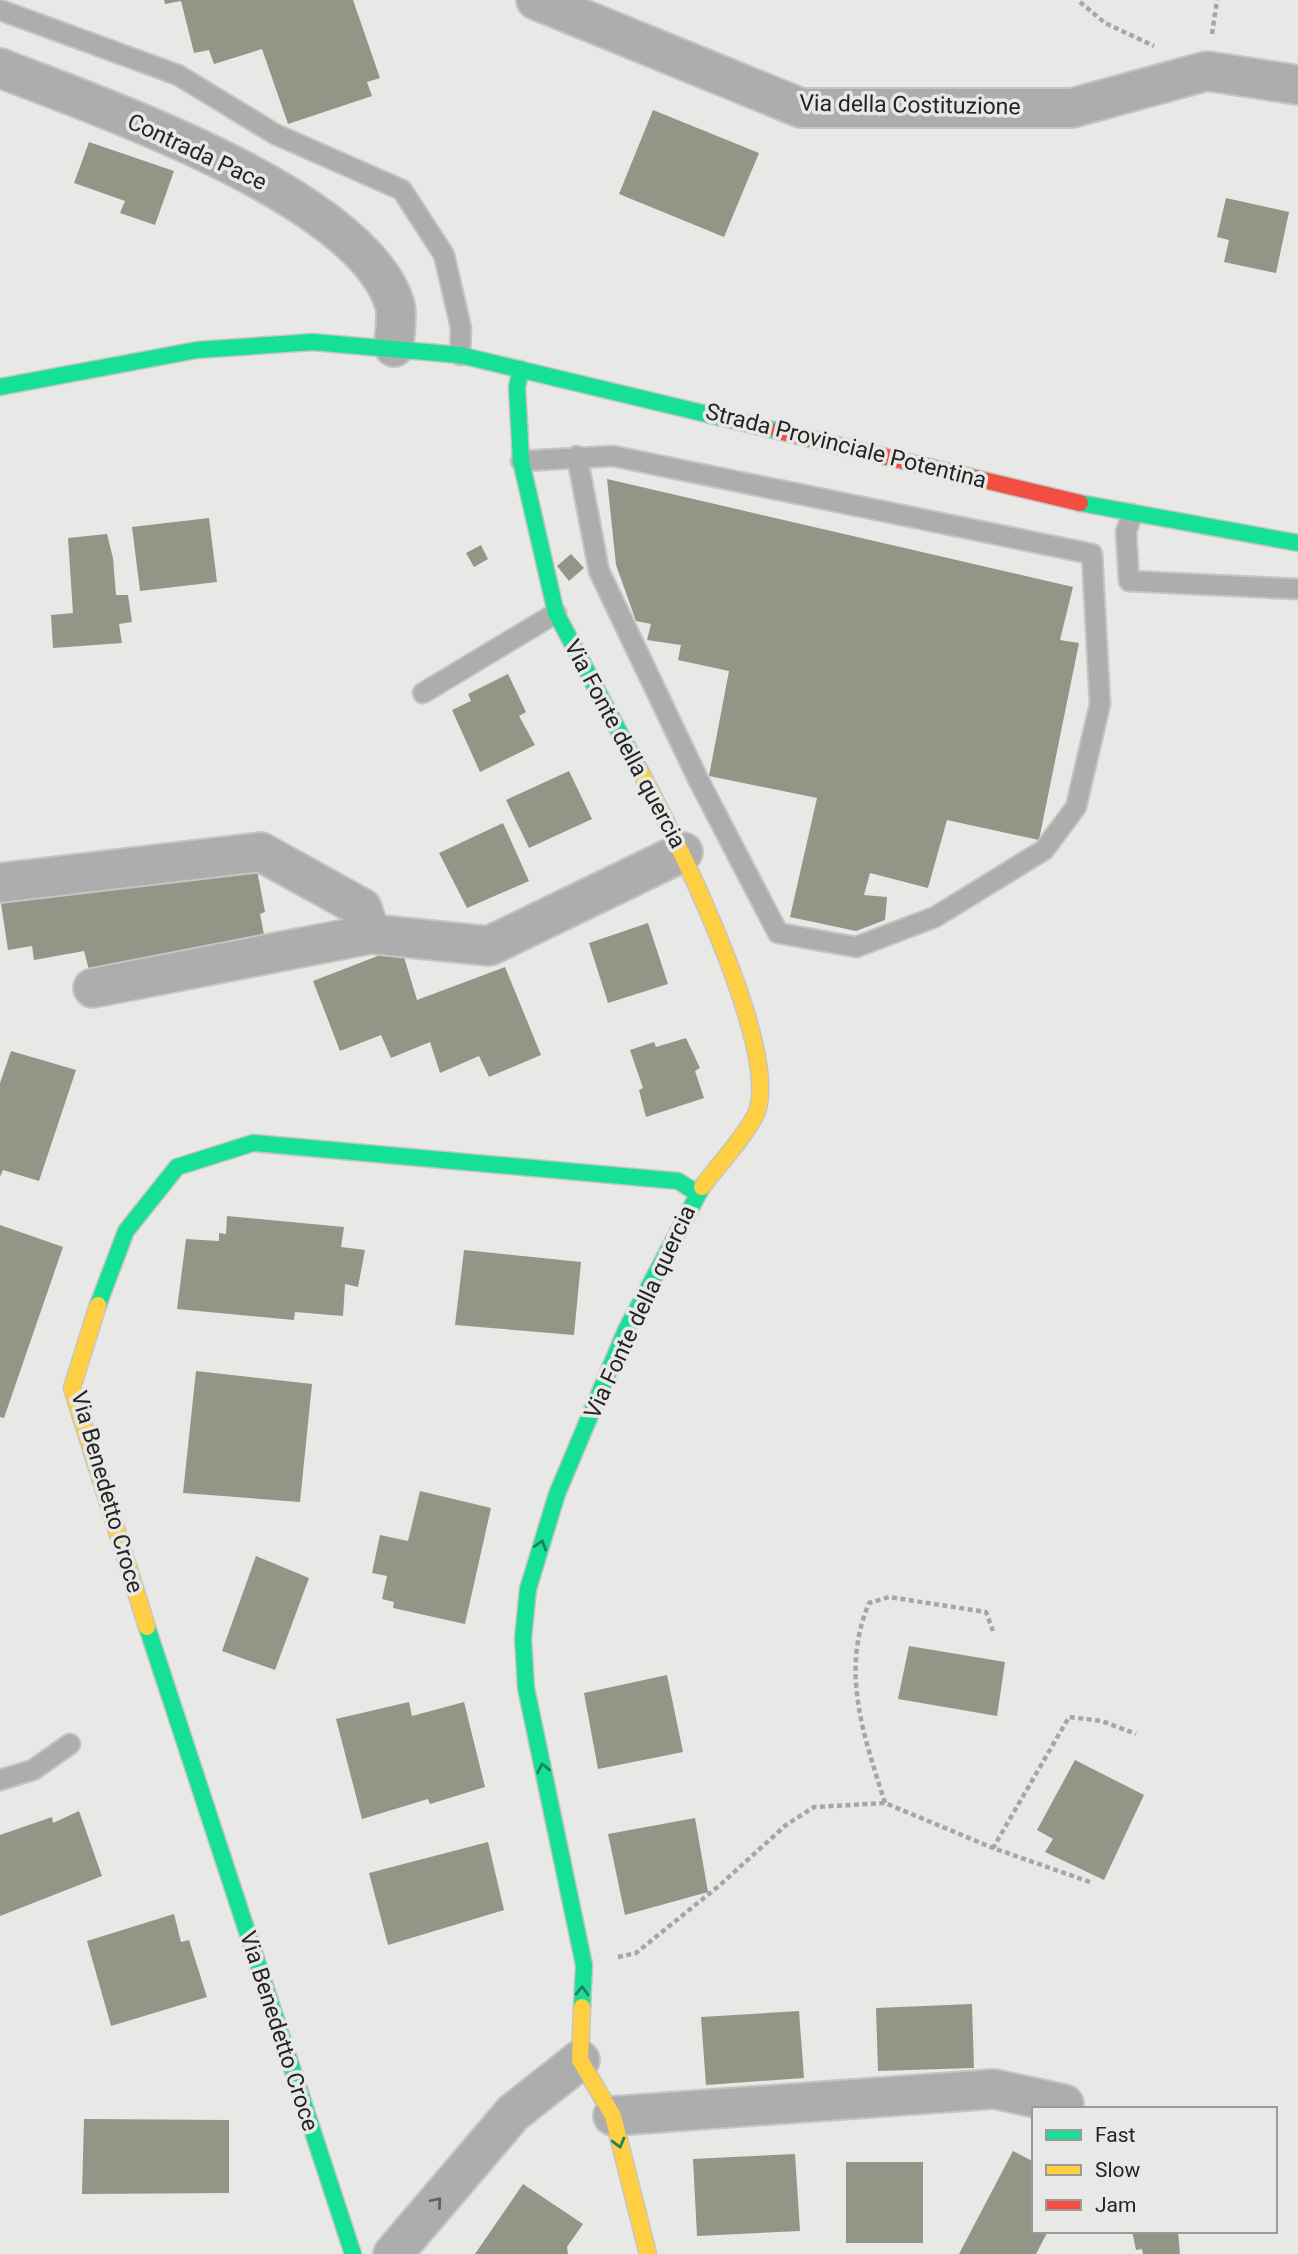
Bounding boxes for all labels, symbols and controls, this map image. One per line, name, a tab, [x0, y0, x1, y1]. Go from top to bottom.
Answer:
street label: Via della Costituzione	[799, 90, 1021, 120]
street label: Contrada Pace	[123, 108, 271, 196]
street label: Strada Provinciale Potentina	[703, 398, 989, 494]
street label: Via Fonte della quercia	[559, 635, 691, 853]
street label: Via Fonte della quercia	[579, 1201, 701, 1423]
street label: Via Benedetto Croce	[65, 1388, 149, 1596]
one-way arrow	[533, 1539, 548, 1551]
one-way arrow	[536, 1762, 551, 1774]
street label: Via Benedetto Croce	[234, 1928, 324, 2134]
one-way arrow	[575, 1986, 590, 1997]
legend	[1032, 2107, 1277, 2233]
text: Fast	[1095, 2123, 1136, 2147]
one-way arrow	[611, 2136, 625, 2148]
text: Slow	[1095, 2158, 1141, 2182]
text: Jam	[1095, 2193, 1136, 2217]
one-way arrow	[429, 2197, 441, 2210]

